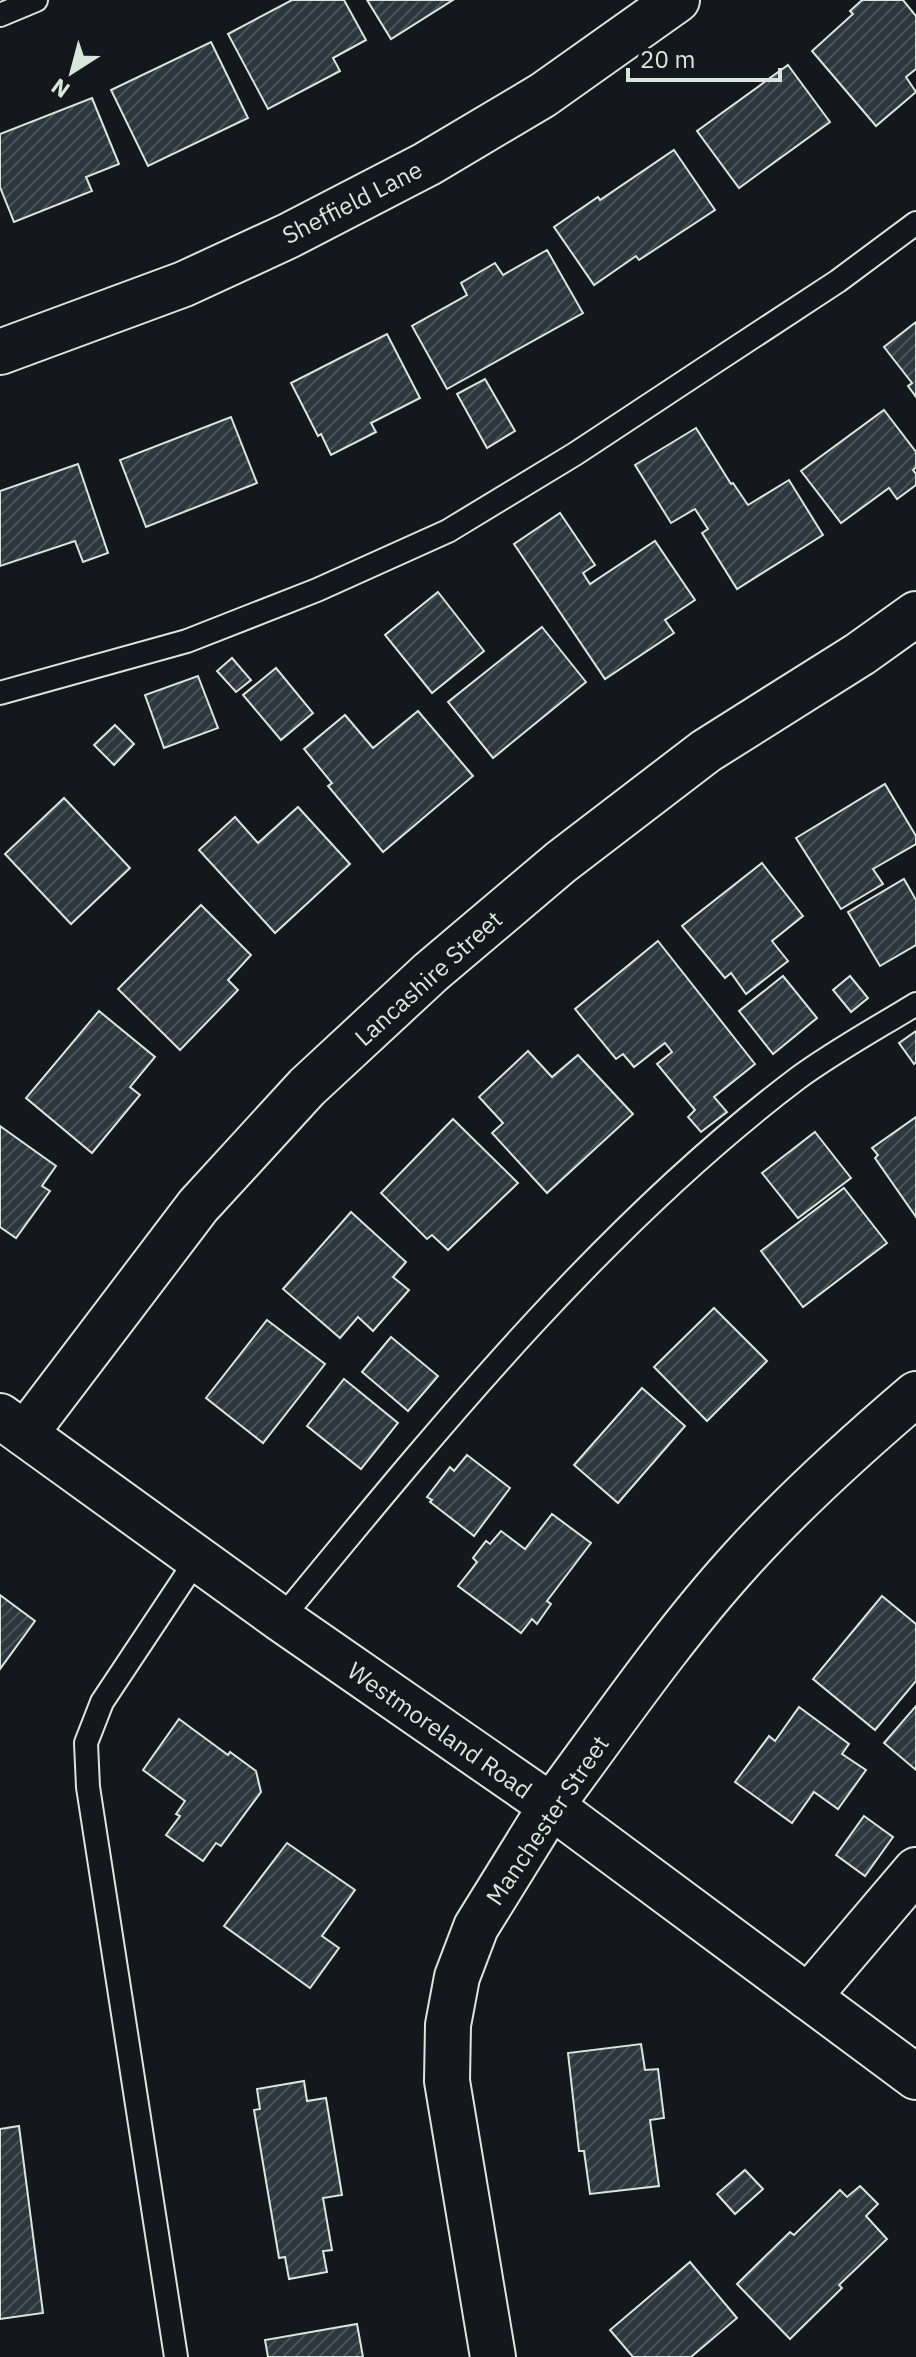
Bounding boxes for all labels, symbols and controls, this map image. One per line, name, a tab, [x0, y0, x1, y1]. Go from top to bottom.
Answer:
north arrow	[32, 32, 112, 112]
scale bar	[628, 32, 780, 82]
text: 20 m	[640, 43, 695, 75]
text: N	[45, 72, 75, 105]
street label: Sheffield Lane	[277, 153, 427, 251]
street label: Lancashire Street	[347, 903, 509, 1053]
street label: Westmoreland Road	[341, 1654, 539, 1806]
street label: Manchester Street	[478, 1729, 616, 1911]

